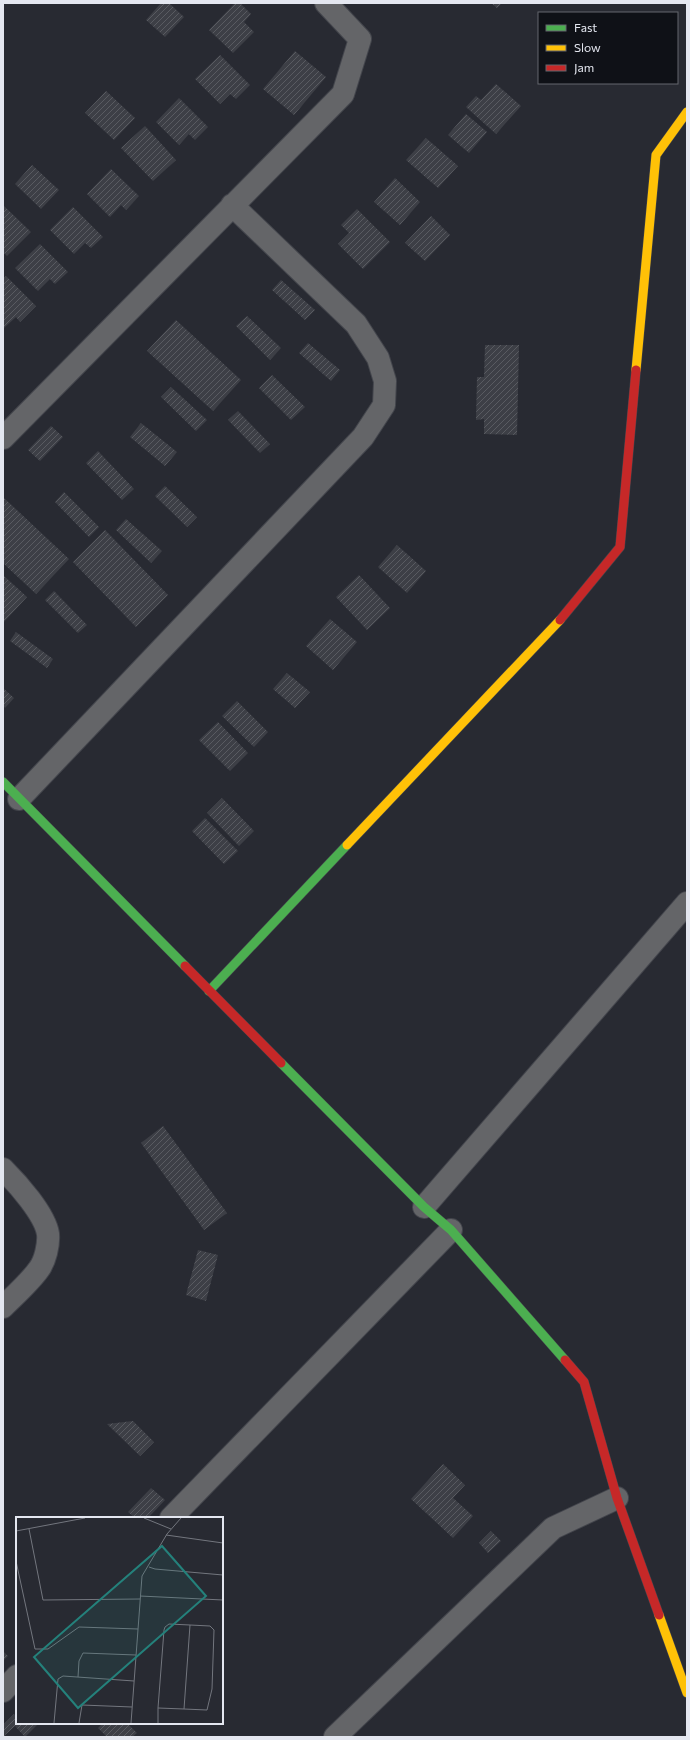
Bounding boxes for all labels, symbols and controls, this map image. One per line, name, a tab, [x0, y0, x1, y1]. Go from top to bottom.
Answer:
legend	[538, 12, 678, 84]
text: Fast	[574, 20, 597, 34]
text: Slow	[574, 40, 601, 54]
text: Jam	[574, 60, 594, 75]
inset map	[16, 1517, 223, 1724]

